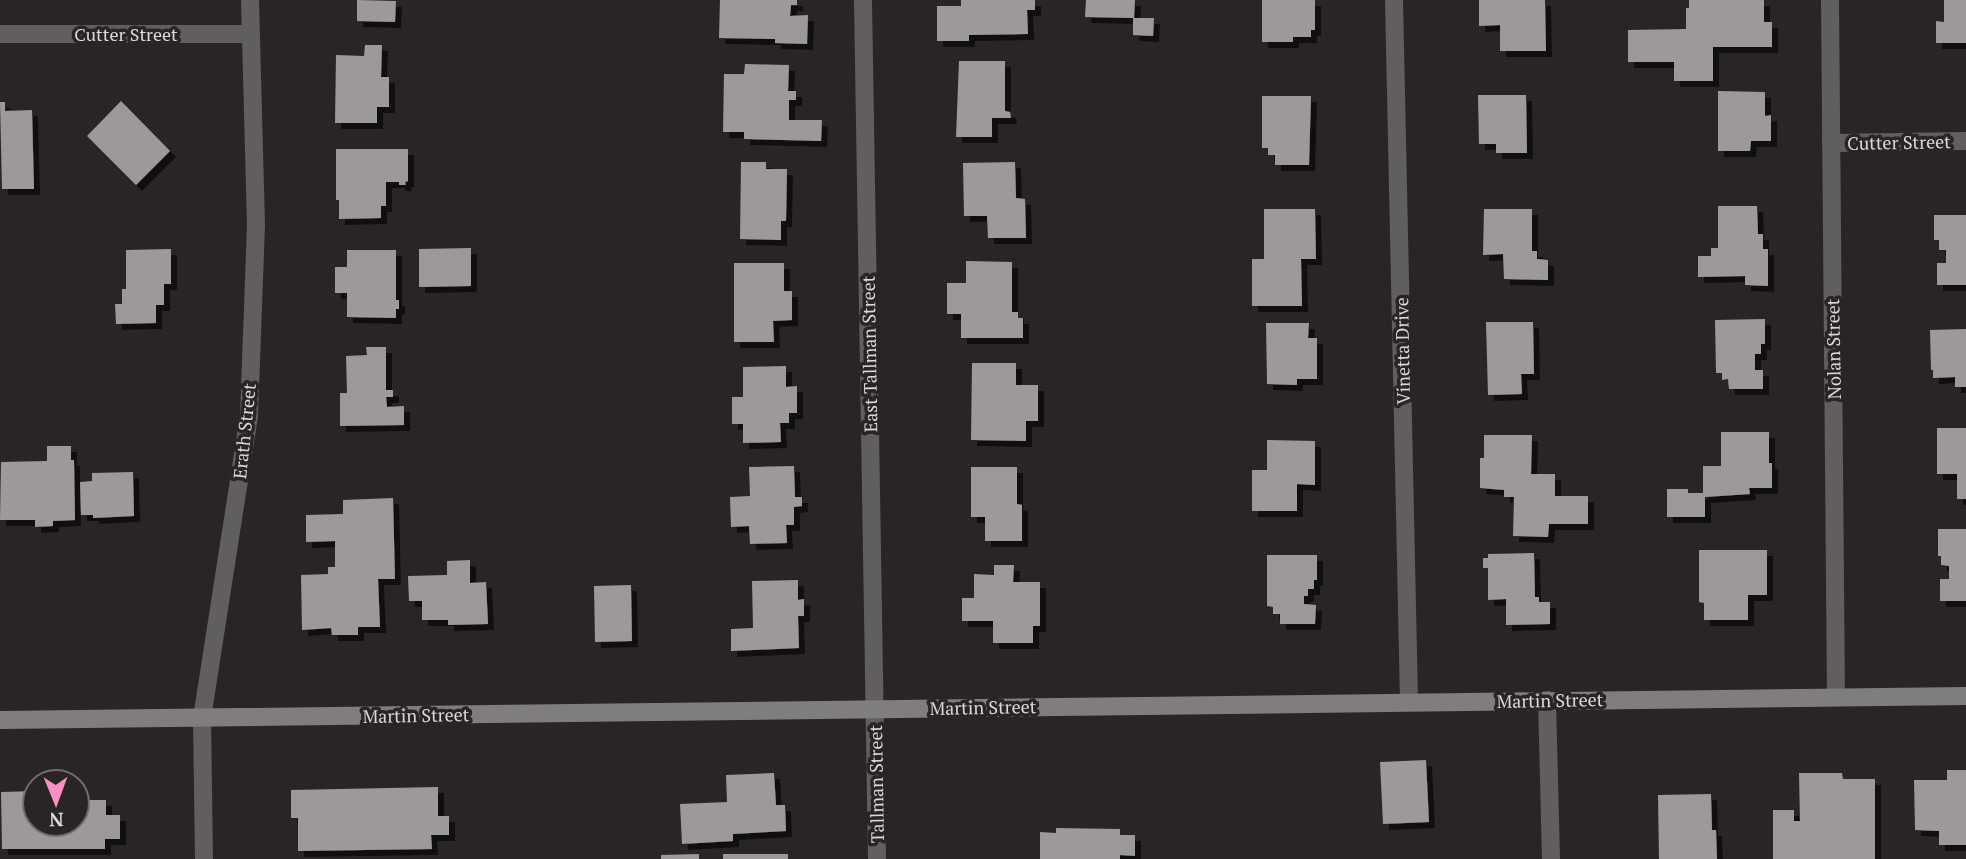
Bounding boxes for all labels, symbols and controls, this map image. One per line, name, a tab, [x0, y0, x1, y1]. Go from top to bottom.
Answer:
street label: Cutter Street	[74, 22, 178, 46]
street label: Cutter Street	[1847, 129, 1951, 155]
street label: East Tallman Street	[856, 275, 882, 433]
street label: Vinetta Drive	[1389, 297, 1415, 405]
street label: Nolan Street	[1820, 298, 1846, 400]
street label: Erath Street	[227, 382, 261, 480]
street label: Martin Street	[1496, 687, 1604, 713]
street label: Martin Street	[929, 694, 1037, 720]
street label: Martin Street	[362, 702, 470, 728]
street label: Tallman Street	[863, 724, 889, 843]
north arrow	[21, 768, 91, 838]
text: N	[48, 808, 64, 833]

